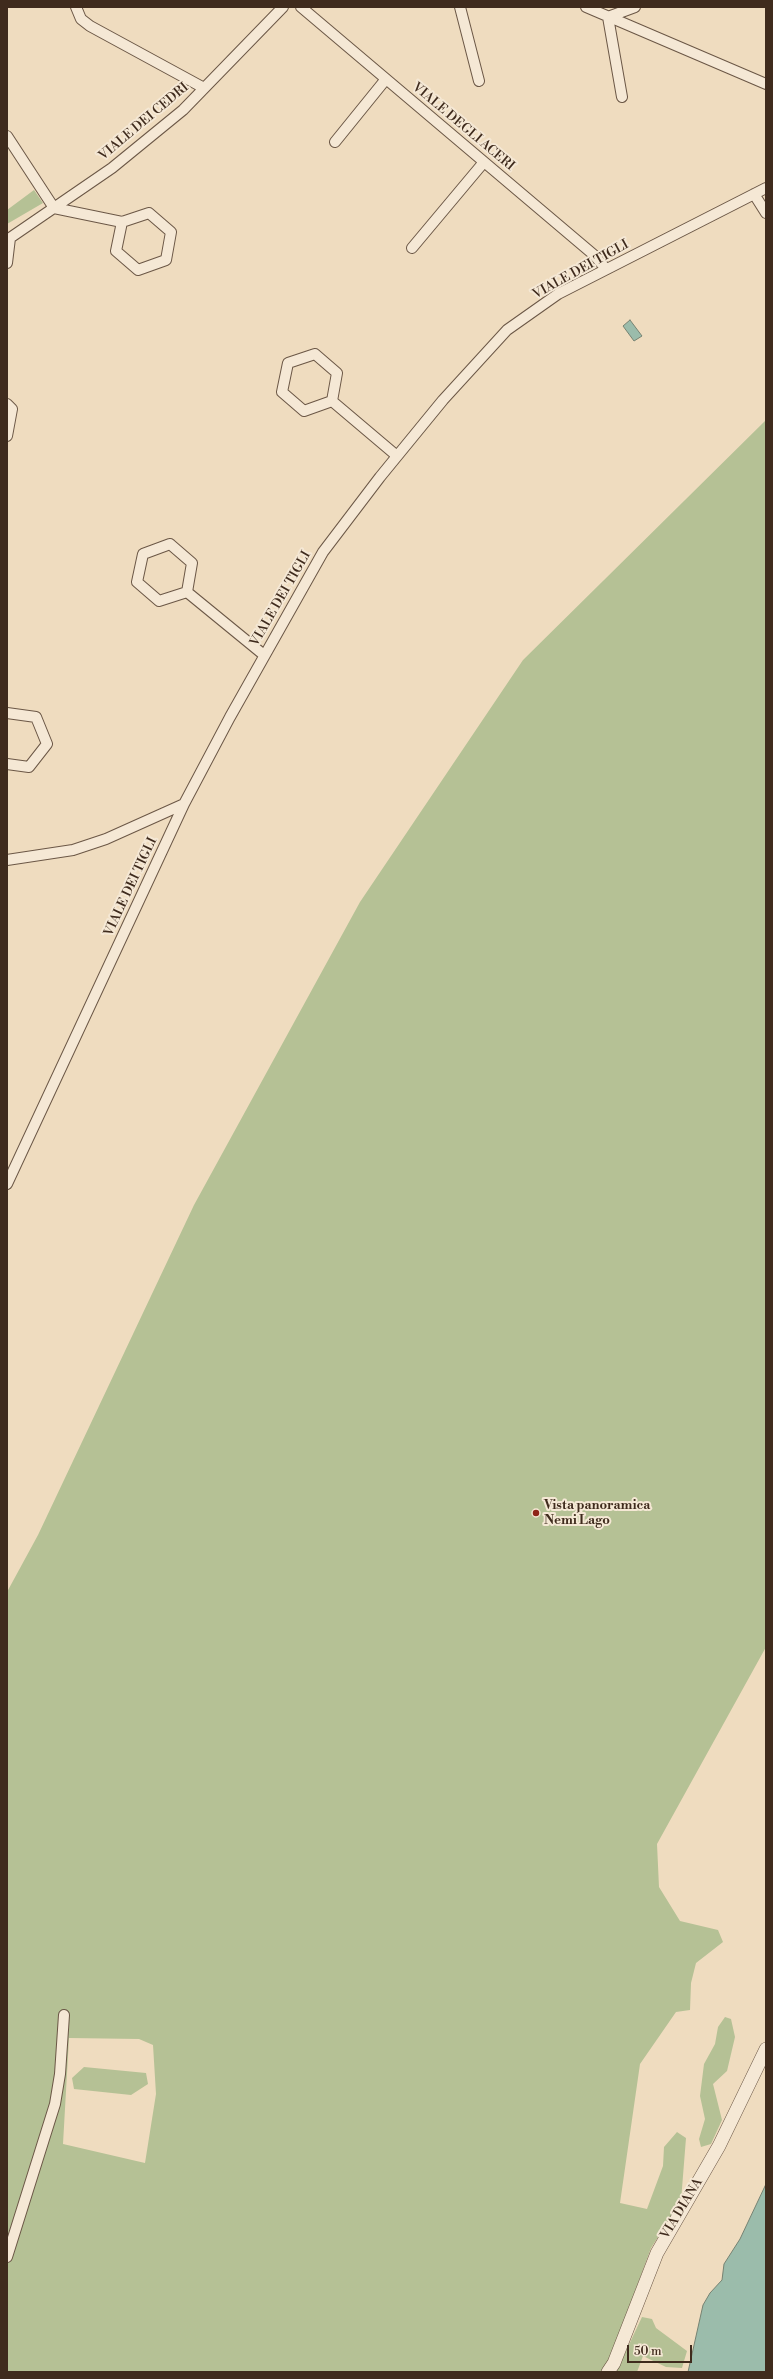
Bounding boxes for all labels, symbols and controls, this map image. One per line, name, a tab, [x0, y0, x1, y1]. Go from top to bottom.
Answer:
street label: VIALE DEI CEDRI	[96, 80, 192, 164]
street label: VIALE DEGLI ACERI	[409, 80, 517, 174]
street label: VIALE DEI TIGLI	[530, 237, 632, 303]
street label: VIALE DEI TIGLI	[247, 549, 315, 649]
street label: VIALE DEI TIGLI	[101, 835, 161, 939]
place label: Vista panoramica Nemi Lago	[544, 1498, 650, 1529]
marker: Vista panoramica Nemi Lago	[531, 1508, 541, 1518]
street label: VIA DIANA	[658, 2176, 706, 2242]
scale bar	[629, 2337, 694, 2363]
text: 50 m	[634, 2344, 662, 2359]

